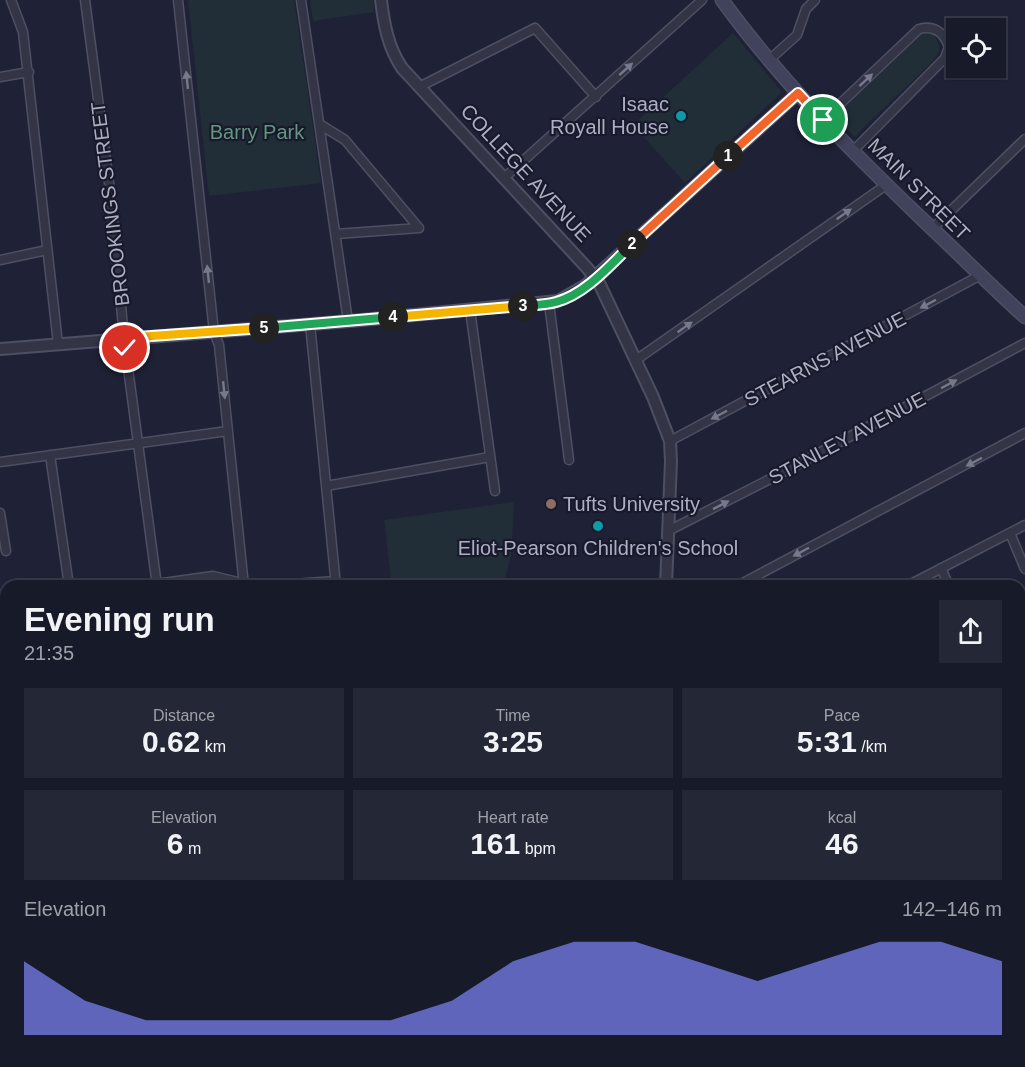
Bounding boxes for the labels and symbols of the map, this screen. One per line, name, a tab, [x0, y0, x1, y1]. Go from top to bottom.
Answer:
one-way arrow	[619, 62, 634, 76]
one-way arrow	[182, 71, 192, 90]
one-way arrow	[858, 73, 873, 87]
place label: Isaac Royall House	[550, 93, 669, 138]
pin	[797, 94, 848, 145]
street label: COLLEGE AVENUE	[457, 100, 595, 246]
street label: BROOKINGS STREET	[87, 101, 133, 307]
marker: Isaac Royall House	[674, 109, 688, 123]
park label: Barry Park	[210, 121, 305, 143]
street label: MAIN STREET	[864, 134, 974, 244]
pin: 1	[713, 141, 743, 171]
one-way arrow	[835, 208, 851, 220]
pin: 2	[617, 229, 647, 259]
one-way arrow	[203, 265, 213, 284]
pin: 3	[508, 291, 538, 321]
one-way arrow	[919, 299, 936, 309]
pin: 4	[378, 302, 408, 332]
street label: STEARNS AVENUE	[741, 307, 909, 411]
pin: 5	[249, 313, 279, 343]
one-way arrow	[676, 321, 692, 333]
pin	[99, 322, 150, 373]
one-way arrow	[940, 379, 957, 389]
one-way arrow	[219, 380, 229, 399]
street label: STANLEY AVENUE	[765, 387, 929, 489]
one-way arrow	[710, 410, 727, 420]
one-way arrow	[965, 457, 982, 467]
place label: Tufts University	[563, 493, 700, 515]
marker: Tufts University	[544, 497, 558, 511]
one-way arrow	[712, 500, 729, 509]
marker: Eliot-Pearson Children's School	[591, 519, 605, 533]
place label: Eliot-Pearson Children's School	[458, 537, 738, 559]
one-way arrow	[792, 547, 809, 557]

